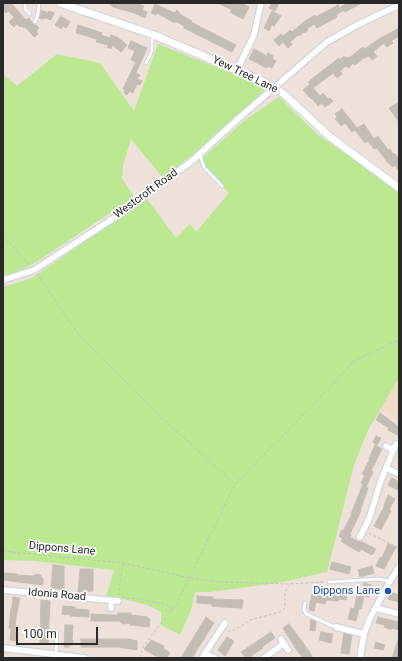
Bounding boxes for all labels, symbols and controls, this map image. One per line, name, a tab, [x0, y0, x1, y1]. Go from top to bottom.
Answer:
street label: Yew Tree Lane	[210, 53, 280, 97]
street label: Westcroft Road	[111, 166, 181, 222]
street label: Dippons Lane	[28, 540, 96, 558]
place label: Dippons Lane	[313, 584, 380, 598]
street label: Idonia Road	[27, 586, 87, 604]
marker: Dippons Lane	[383, 586, 393, 596]
scale bar	[18, 619, 100, 645]
text: 100 m	[23, 627, 57, 641]

